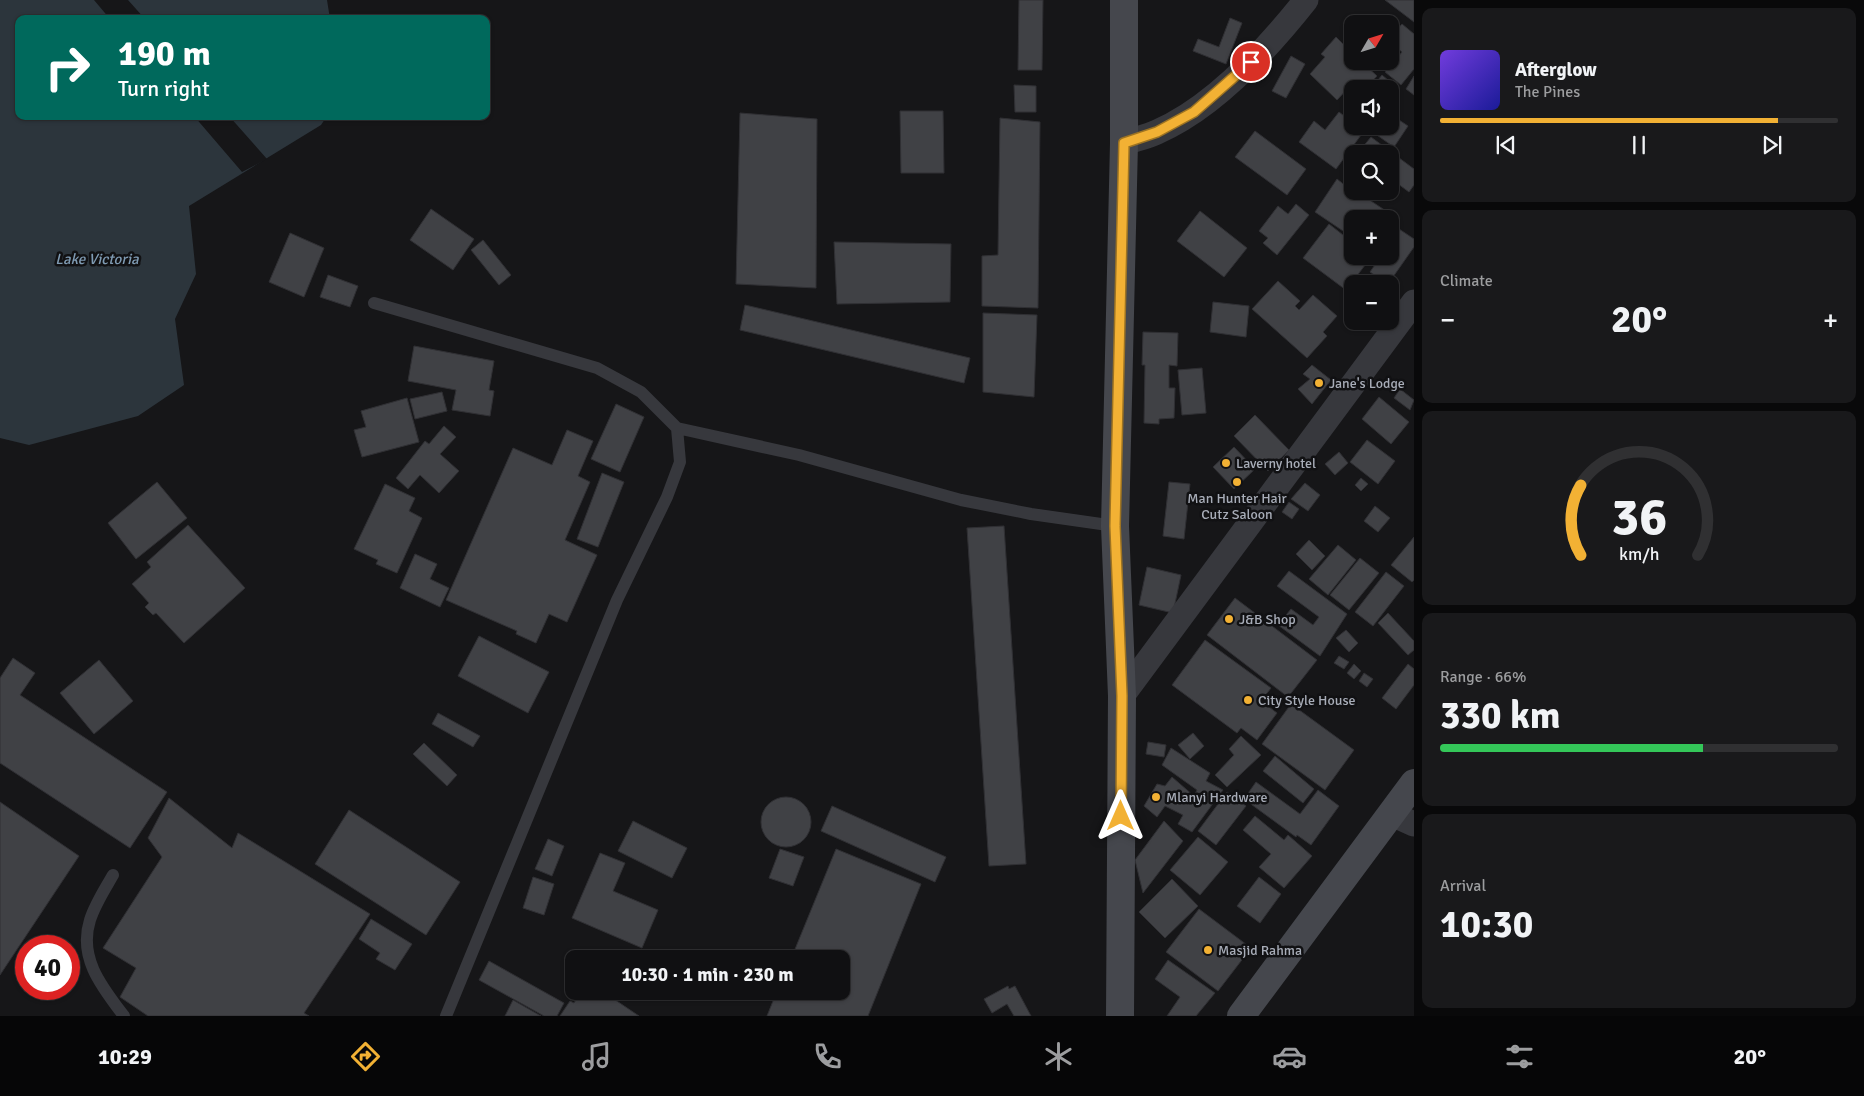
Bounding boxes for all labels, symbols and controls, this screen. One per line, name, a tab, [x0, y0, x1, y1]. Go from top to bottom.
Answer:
north arrow	[1344, 15, 1399, 70]
map controls	[1344, 15, 1399, 330]
text: 190 m	[118, 32, 211, 75]
icon: right	[35, 35, 100, 100]
pin	[1230, 41, 1272, 83]
icon: arrive	[1237, 48, 1265, 76]
text: Afterglow	[1515, 58, 1597, 82]
text: Turn right	[118, 75, 210, 102]
button: sound	[1344, 80, 1399, 135]
text: The Pines	[1515, 82, 1580, 102]
icon: previous	[1492, 131, 1520, 159]
icon: pause	[1625, 131, 1653, 159]
icon: next	[1758, 131, 1786, 159]
button: search	[1344, 145, 1399, 200]
button: +	[1344, 210, 1399, 265]
water label: Lake Victoria	[55, 250, 139, 268]
text: Climate	[1440, 271, 1493, 291]
button: −	[1344, 275, 1399, 330]
text: 20°	[1611, 296, 1667, 343]
text: −	[1440, 303, 1455, 337]
text: +	[1823, 303, 1838, 337]
place label: Jane's Lodge	[1329, 375, 1405, 392]
marker: Jane's Lodge	[1313, 377, 1325, 389]
place label: Laverny hotel	[1236, 455, 1316, 472]
marker: Laverny hotel	[1220, 457, 1232, 469]
marker: Man Hunter Hair Cutz Saloon	[1231, 476, 1243, 488]
text: 36	[1611, 485, 1667, 549]
place label: Man Hunter Hair Cutz Saloon	[1187, 490, 1288, 523]
text: km/h	[1619, 543, 1659, 565]
place label: J&B Shop	[1239, 611, 1296, 628]
marker: J&B Shop	[1223, 613, 1235, 625]
text: Range · 66%	[1440, 667, 1526, 687]
place label: City Style House	[1258, 692, 1356, 709]
text: 330 km	[1440, 692, 1561, 739]
marker: City Style House	[1242, 694, 1254, 706]
position arrow	[1094, 789, 1146, 841]
place label: Mlanyi Hardware	[1166, 789, 1267, 806]
marker: Mlanyi Hardware	[1150, 791, 1162, 803]
text: Arrival	[1440, 876, 1486, 896]
text: 10:30	[1440, 901, 1533, 948]
speed limit sign: 40	[15, 935, 80, 1000]
place label: Masjid Rahma	[1218, 942, 1302, 959]
marker: Masjid Rahma	[1202, 944, 1214, 956]
text: 10:30 · 1 min · 230 m	[621, 963, 794, 987]
icon: directions	[348, 1039, 383, 1074]
icon: music	[579, 1039, 614, 1074]
icon: phone	[810, 1039, 845, 1074]
icon: climate	[1041, 1039, 1076, 1074]
icon: car	[1272, 1039, 1307, 1074]
icon: filters	[1502, 1039, 1537, 1074]
text: 10:29	[98, 1043, 152, 1070]
text: 20°	[1733, 1043, 1766, 1070]

